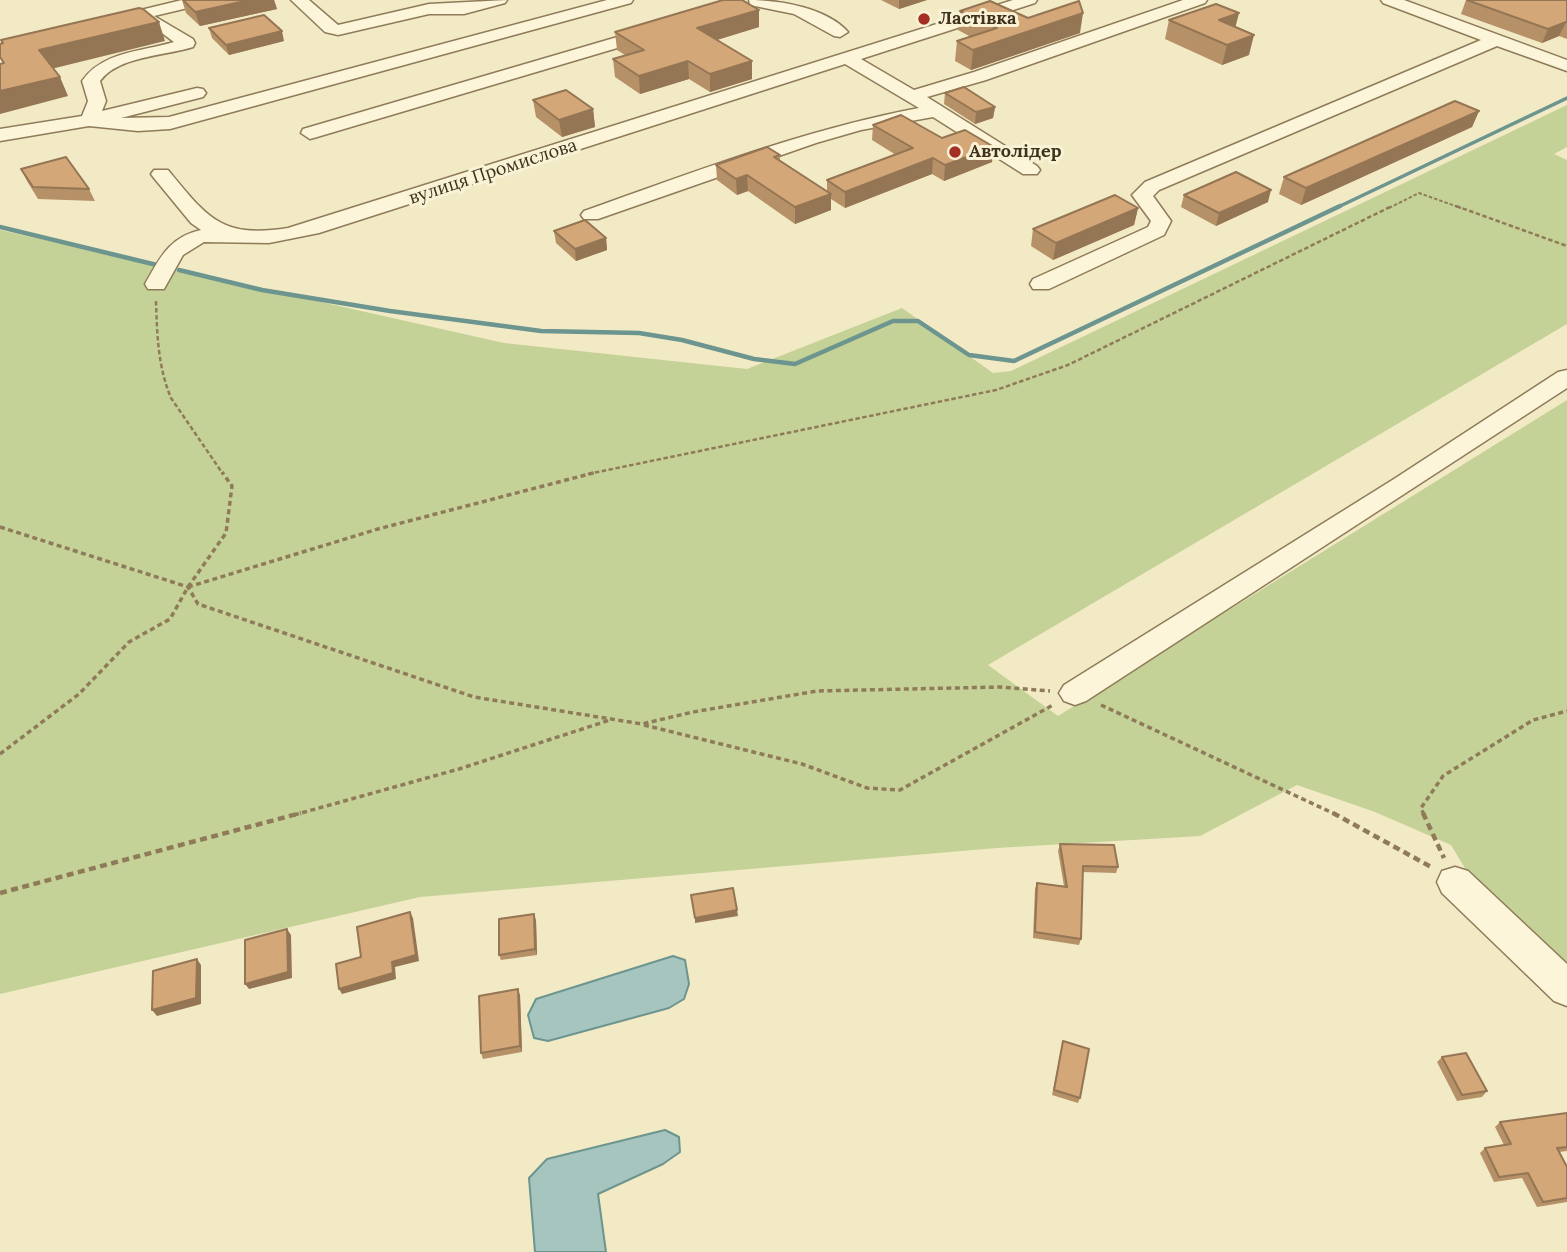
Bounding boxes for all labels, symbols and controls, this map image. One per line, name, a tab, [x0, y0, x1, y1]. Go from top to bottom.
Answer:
place label: Ластівка	[938, 8, 1016, 30]
marker: Ластівка	[916, 11, 932, 27]
street label: вулиця Промислова	[406, 135, 580, 209]
place label: Автолідер	[969, 141, 1061, 163]
marker: Автолідер	[947, 144, 963, 160]

